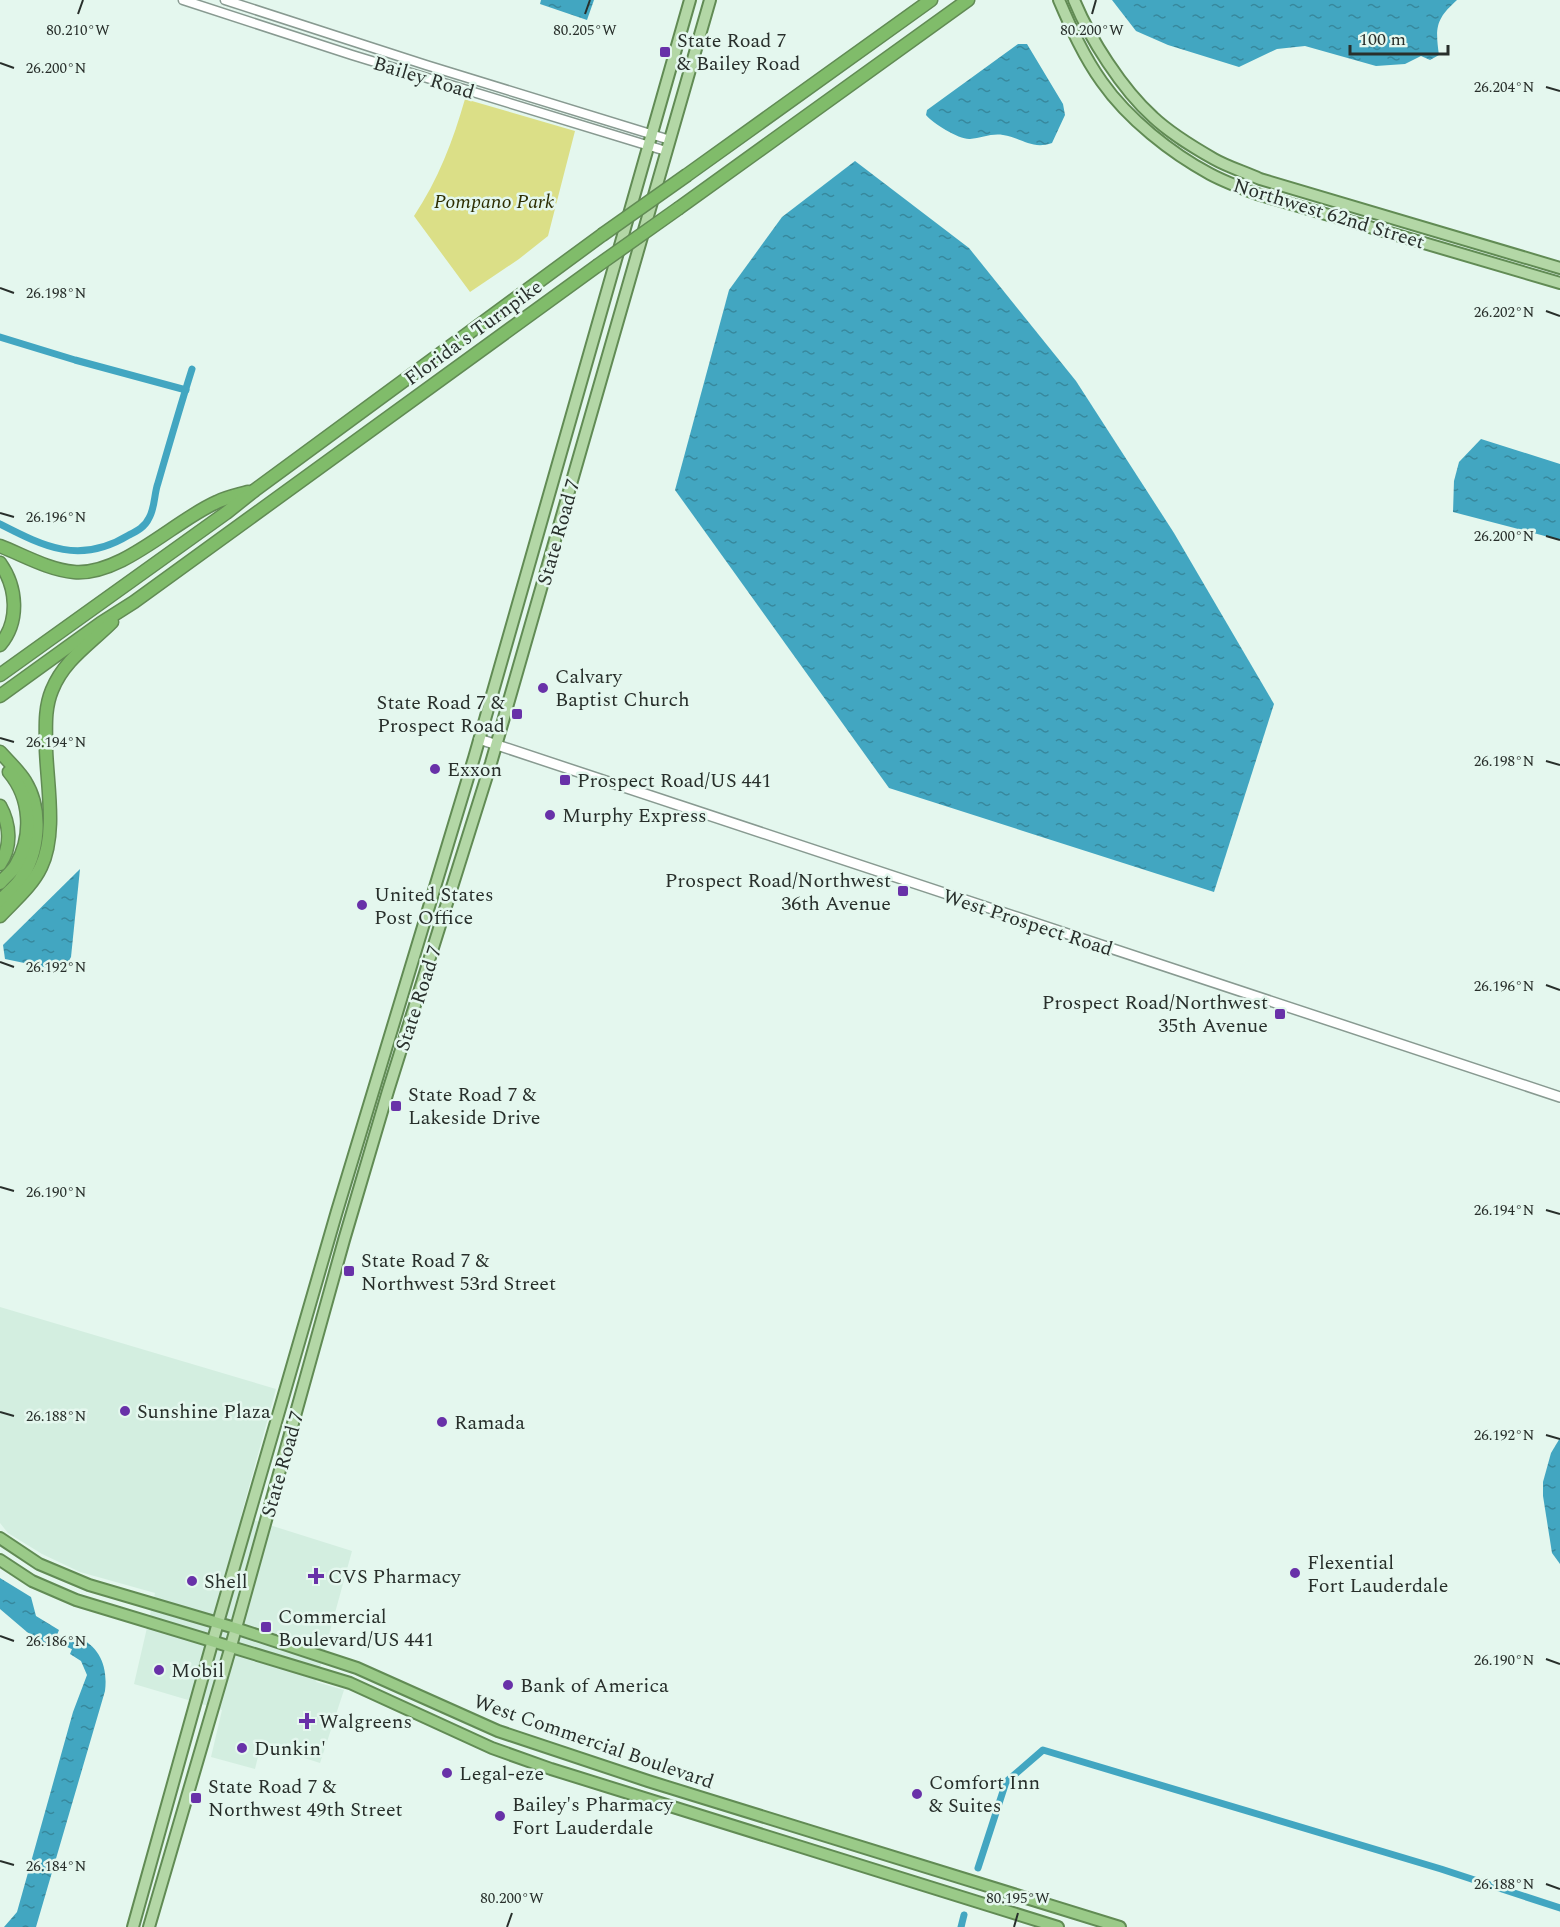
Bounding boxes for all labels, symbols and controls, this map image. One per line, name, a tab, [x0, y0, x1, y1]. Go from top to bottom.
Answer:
scale bar	[1350, 18, 1448, 56]
text: 80.210°W	[46, 19, 110, 42]
text: 80.205°W	[553, 19, 617, 42]
text: 80.200°W	[1060, 19, 1124, 42]
place label: State Road 7 & Bailey Road	[677, 26, 800, 79]
text: 100 m	[1359, 26, 1406, 53]
marker: State Road 7 & Bailey Road	[658, 45, 672, 59]
street label: Bailey Road	[369, 48, 478, 108]
text: 26.200°N	[26, 57, 86, 80]
text: 26.204°N	[1474, 76, 1534, 99]
street label: Northwest 62nd Street	[1229, 171, 1428, 257]
park label: Pompano Park	[434, 187, 555, 217]
street label: Florida's Turnpike	[398, 272, 549, 393]
text: 26.198°N	[26, 282, 86, 305]
text: 26.202°N	[1474, 301, 1534, 324]
street label: State Road 7	[529, 475, 588, 589]
text: 26.196°N	[26, 506, 86, 529]
text: 26.200°N	[1474, 525, 1534, 548]
place label: Calvary Baptist Church	[555, 662, 690, 715]
marker: Calvary Baptist Church	[536, 681, 550, 695]
place label: State Road 7 & Prospect Road	[377, 688, 505, 741]
marker: State Road 7 & Prospect Road	[510, 707, 524, 721]
text: 26.194°N	[26, 731, 86, 754]
text: 26.198°N	[1474, 750, 1534, 773]
place label: Exxon	[447, 755, 502, 785]
marker: Exxon	[428, 762, 442, 776]
place label: Prospect Road/US 441	[577, 766, 772, 796]
marker: Prospect Road/US 441	[558, 773, 572, 787]
place label: Murphy Express	[562, 801, 707, 831]
marker: Murphy Express	[543, 808, 557, 822]
place label: Prospect Road/Northwest 36th Avenue	[665, 866, 891, 919]
place label: United States Post Office	[374, 880, 494, 933]
street label: West Prospect Road	[939, 881, 1117, 965]
marker: Prospect Road/Northwest 36th Avenue	[896, 884, 910, 898]
marker: United States Post Office	[355, 898, 369, 912]
street label: State Road 7	[388, 942, 450, 1055]
text: 26.192°N	[26, 956, 86, 979]
text: 26.196°N	[1474, 975, 1534, 998]
place label: Prospect Road/Northwest 35th Avenue	[1042, 988, 1268, 1041]
marker: Prospect Road/Northwest 35th Avenue	[1273, 1007, 1287, 1021]
place label: State Road 7 & Lakeside Drive	[408, 1080, 541, 1133]
marker: State Road 7 & Lakeside Drive	[389, 1099, 403, 1113]
text: 26.190°N	[26, 1181, 86, 1204]
text: 26.194°N	[1474, 1199, 1534, 1222]
place label: State Road 7 & Northwest 53rd Street	[361, 1246, 556, 1299]
marker: State Road 7 & Northwest 53rd Street	[342, 1264, 356, 1278]
place label: Sunshine Plaza	[137, 1397, 271, 1427]
marker: Sunshine Plaza	[118, 1404, 132, 1418]
text: 26.188°N	[26, 1405, 86, 1428]
street label: State Road 7	[253, 1407, 312, 1521]
place label: Ramada	[454, 1408, 525, 1438]
marker: Ramada	[435, 1415, 449, 1429]
text: 26.192°N	[1474, 1424, 1534, 1447]
place label: Flexential Fort Lauderdale	[1307, 1548, 1448, 1601]
place label: CVS Pharmacy	[328, 1562, 462, 1592]
marker: Flexential Fort Lauderdale	[1288, 1566, 1302, 1580]
place label: Shell	[204, 1567, 248, 1597]
marker: CVS Pharmacy	[309, 1569, 323, 1583]
marker: Shell	[185, 1574, 199, 1588]
place label: Commercial Boulevard/US 441	[278, 1602, 434, 1655]
marker: Commercial Boulevard/US 441	[259, 1620, 273, 1634]
text: 26.186°N	[26, 1630, 86, 1653]
text: 26.190°N	[1474, 1649, 1534, 1672]
place label: Mobil	[171, 1656, 224, 1686]
marker: Mobil	[152, 1663, 166, 1677]
place label: Bank of America	[520, 1671, 669, 1701]
marker: Bank of America	[501, 1678, 515, 1692]
street label: West Commercial Boulevard	[469, 1687, 718, 1797]
place label: Walgreens	[319, 1707, 412, 1737]
marker: Walgreens	[300, 1714, 314, 1728]
place label: Dunkin'	[254, 1734, 326, 1764]
marker: Dunkin'	[235, 1741, 249, 1755]
place label: Legal-eze	[459, 1759, 544, 1789]
marker: Legal-eze	[440, 1766, 454, 1780]
place label: Comfort Inn & Suites	[929, 1768, 1040, 1821]
place label: State Road 7 & Northwest 49th Street	[208, 1772, 403, 1825]
marker: Comfort Inn & Suites	[910, 1787, 924, 1801]
place label: Bailey's Pharmacy Fort Lauderdale	[512, 1790, 674, 1843]
marker: State Road 7 & Northwest 49th Street	[189, 1791, 203, 1805]
marker: Bailey's Pharmacy Fort Lauderdale	[493, 1809, 507, 1823]
text: 26.184°N	[26, 1855, 86, 1878]
text: 26.188°N	[1474, 1873, 1534, 1896]
text: 80.200°W	[480, 1887, 544, 1910]
text: 80.195°W	[986, 1887, 1050, 1910]

